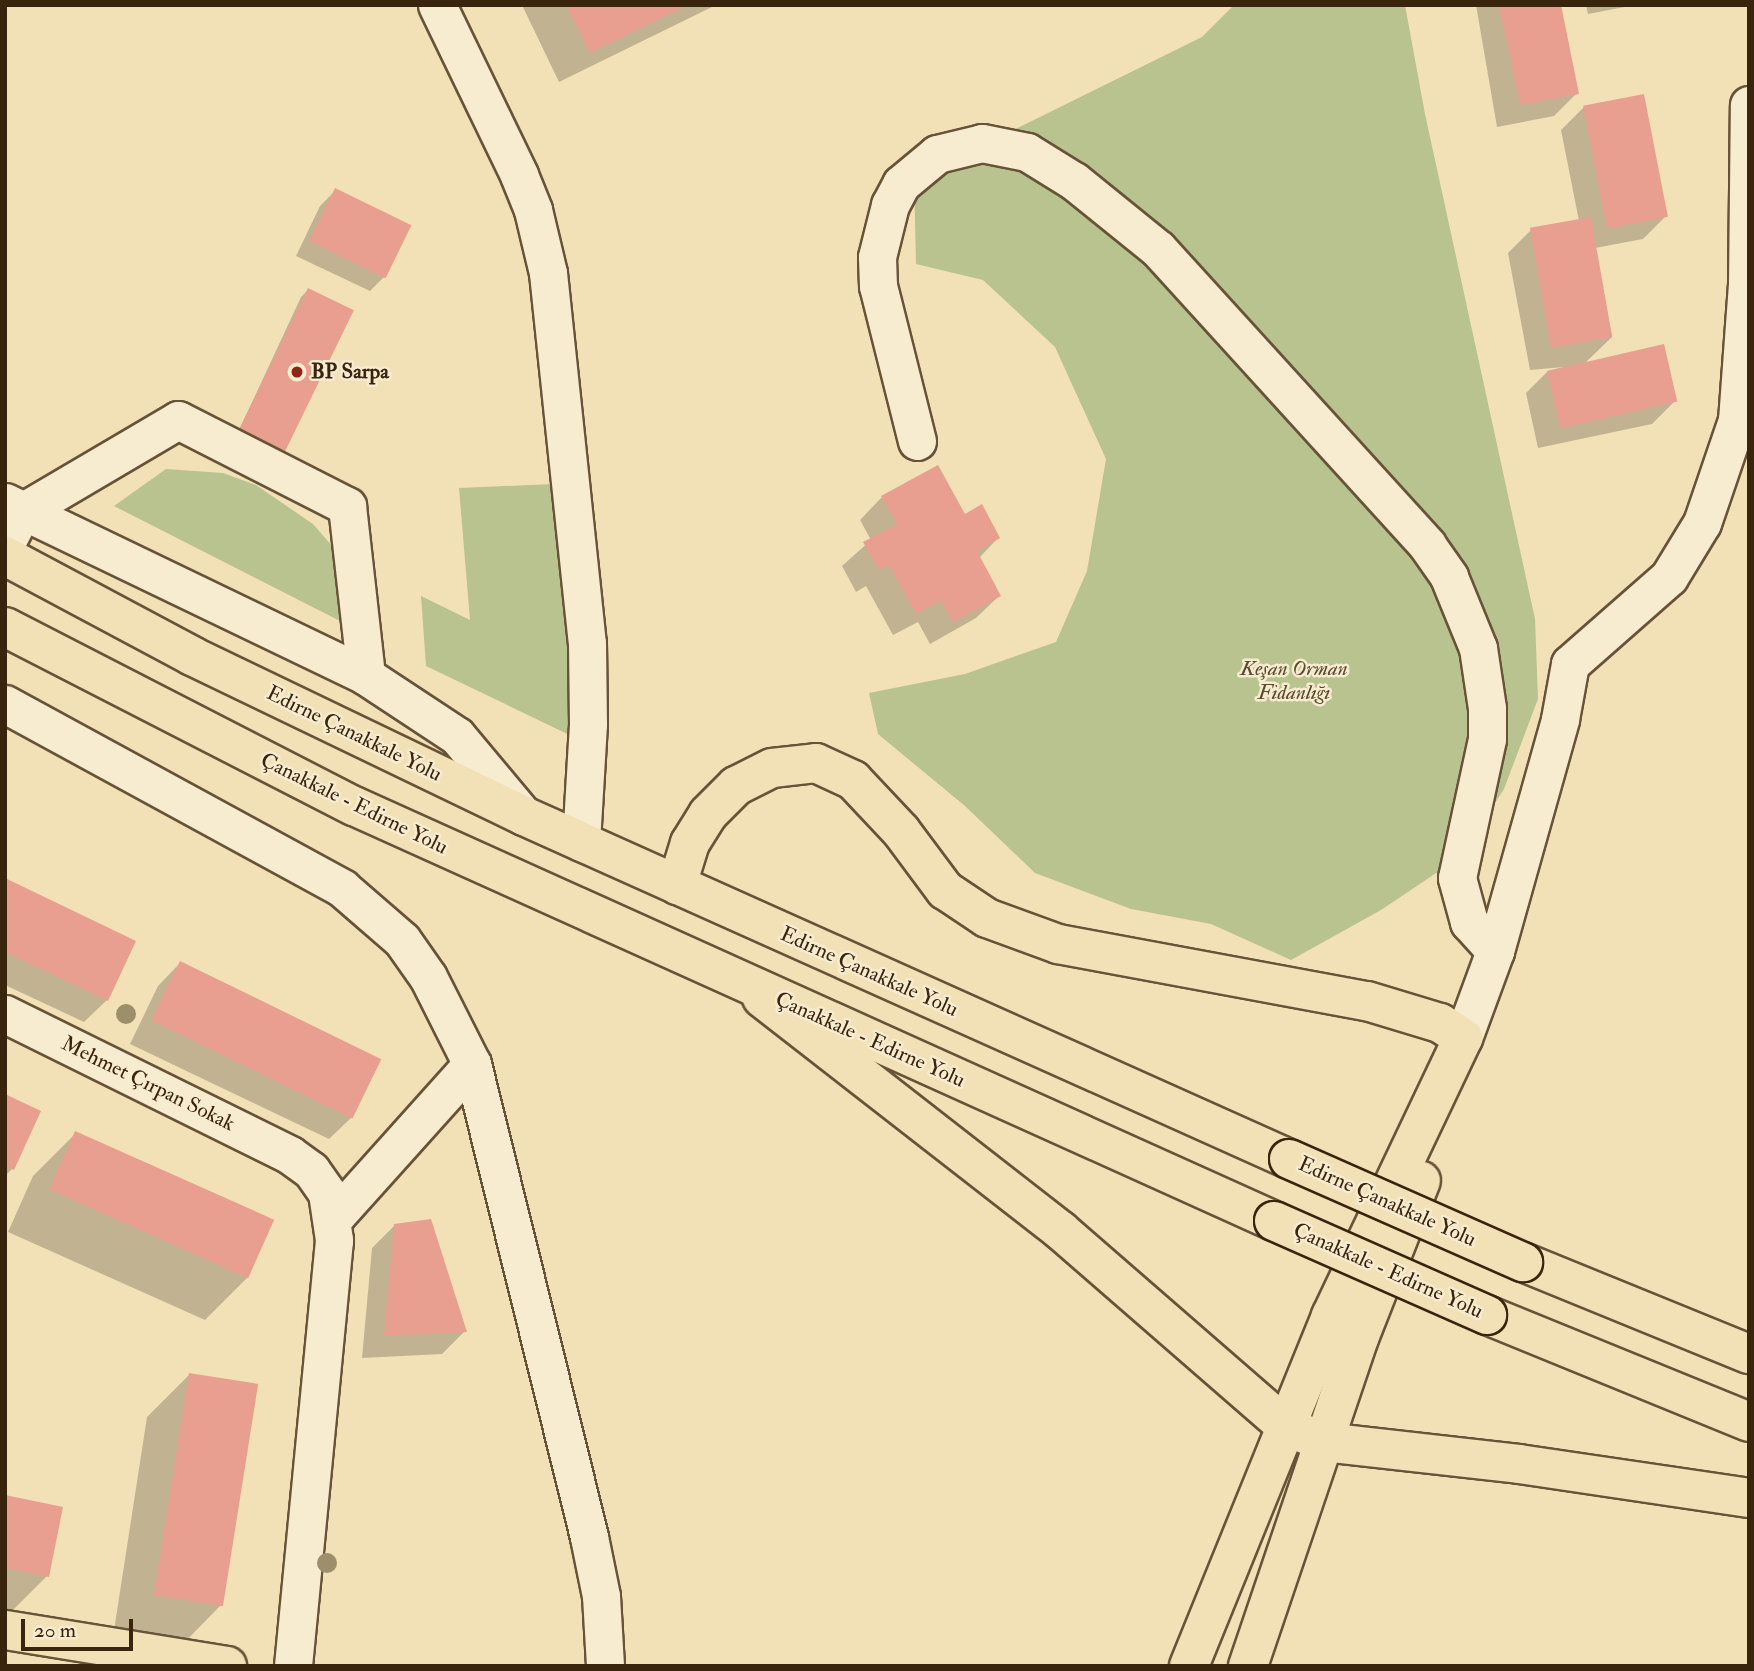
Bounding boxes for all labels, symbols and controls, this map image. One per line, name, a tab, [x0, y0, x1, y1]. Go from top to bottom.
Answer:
place label: BP Sarpa	[311, 359, 389, 385]
marker: BP Sarpa	[289, 364, 305, 380]
park label: Keşan Orman Fidanlığı	[1240, 656, 1348, 706]
street label: Edirne Çanakkale Yolu	[262, 681, 446, 787]
street label: Çanakkale - Edirne Yolu	[256, 748, 452, 860]
street label: Edirne Çanakkale Yolu	[776, 921, 962, 1023]
street label: Çanakkale - Edirne Yolu	[771, 987, 969, 1093]
street label: Mehmet Çırpan Sokak	[57, 1031, 239, 1137]
street label: Edirne Çanakkale Yolu	[1294, 1151, 1480, 1253]
street label: Çanakkale - Edirne Yolu	[1289, 1218, 1487, 1324]
scale bar	[24, 1604, 136, 1648]
text: 20 m	[34, 1617, 76, 1644]

